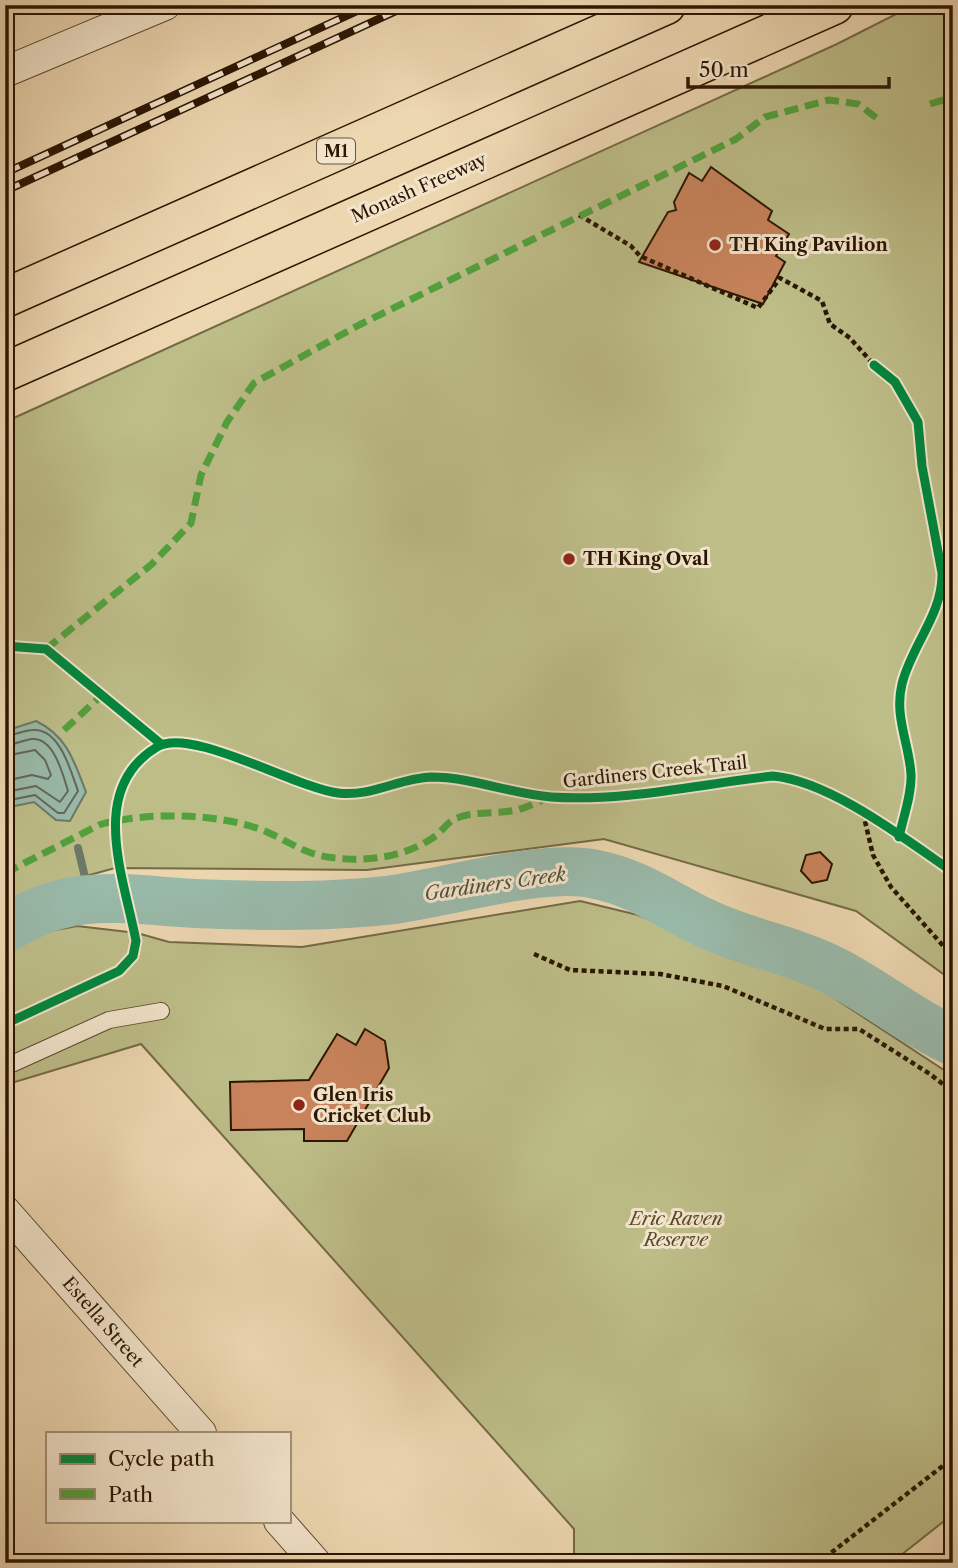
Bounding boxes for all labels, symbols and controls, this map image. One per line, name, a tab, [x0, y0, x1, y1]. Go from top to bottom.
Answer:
scale bar	[688, 46, 890, 90]
text: 50 m	[699, 57, 749, 82]
road number: M1	[317, 139, 355, 164]
street label: Monash Freeway	[348, 148, 491, 228]
place label: TH King Pavilion	[729, 234, 888, 256]
marker: TH King Pavilion	[707, 237, 723, 253]
place label: TH King Oval	[583, 548, 709, 570]
marker: TH King Oval	[561, 551, 577, 567]
street label: Gardiners Creek Trail	[562, 751, 748, 793]
water label: Gardiners Creek	[423, 863, 567, 905]
place label: Glen Iris Cricket Club	[313, 1084, 431, 1127]
marker: Glen Iris Cricket Club	[291, 1097, 307, 1113]
park label: Eric Raven Reserve	[628, 1208, 723, 1251]
street label: Estella Street	[58, 1272, 149, 1372]
legend	[46, 1432, 290, 1522]
text: Cycle path	[108, 1446, 215, 1471]
text: Path	[108, 1482, 153, 1507]

